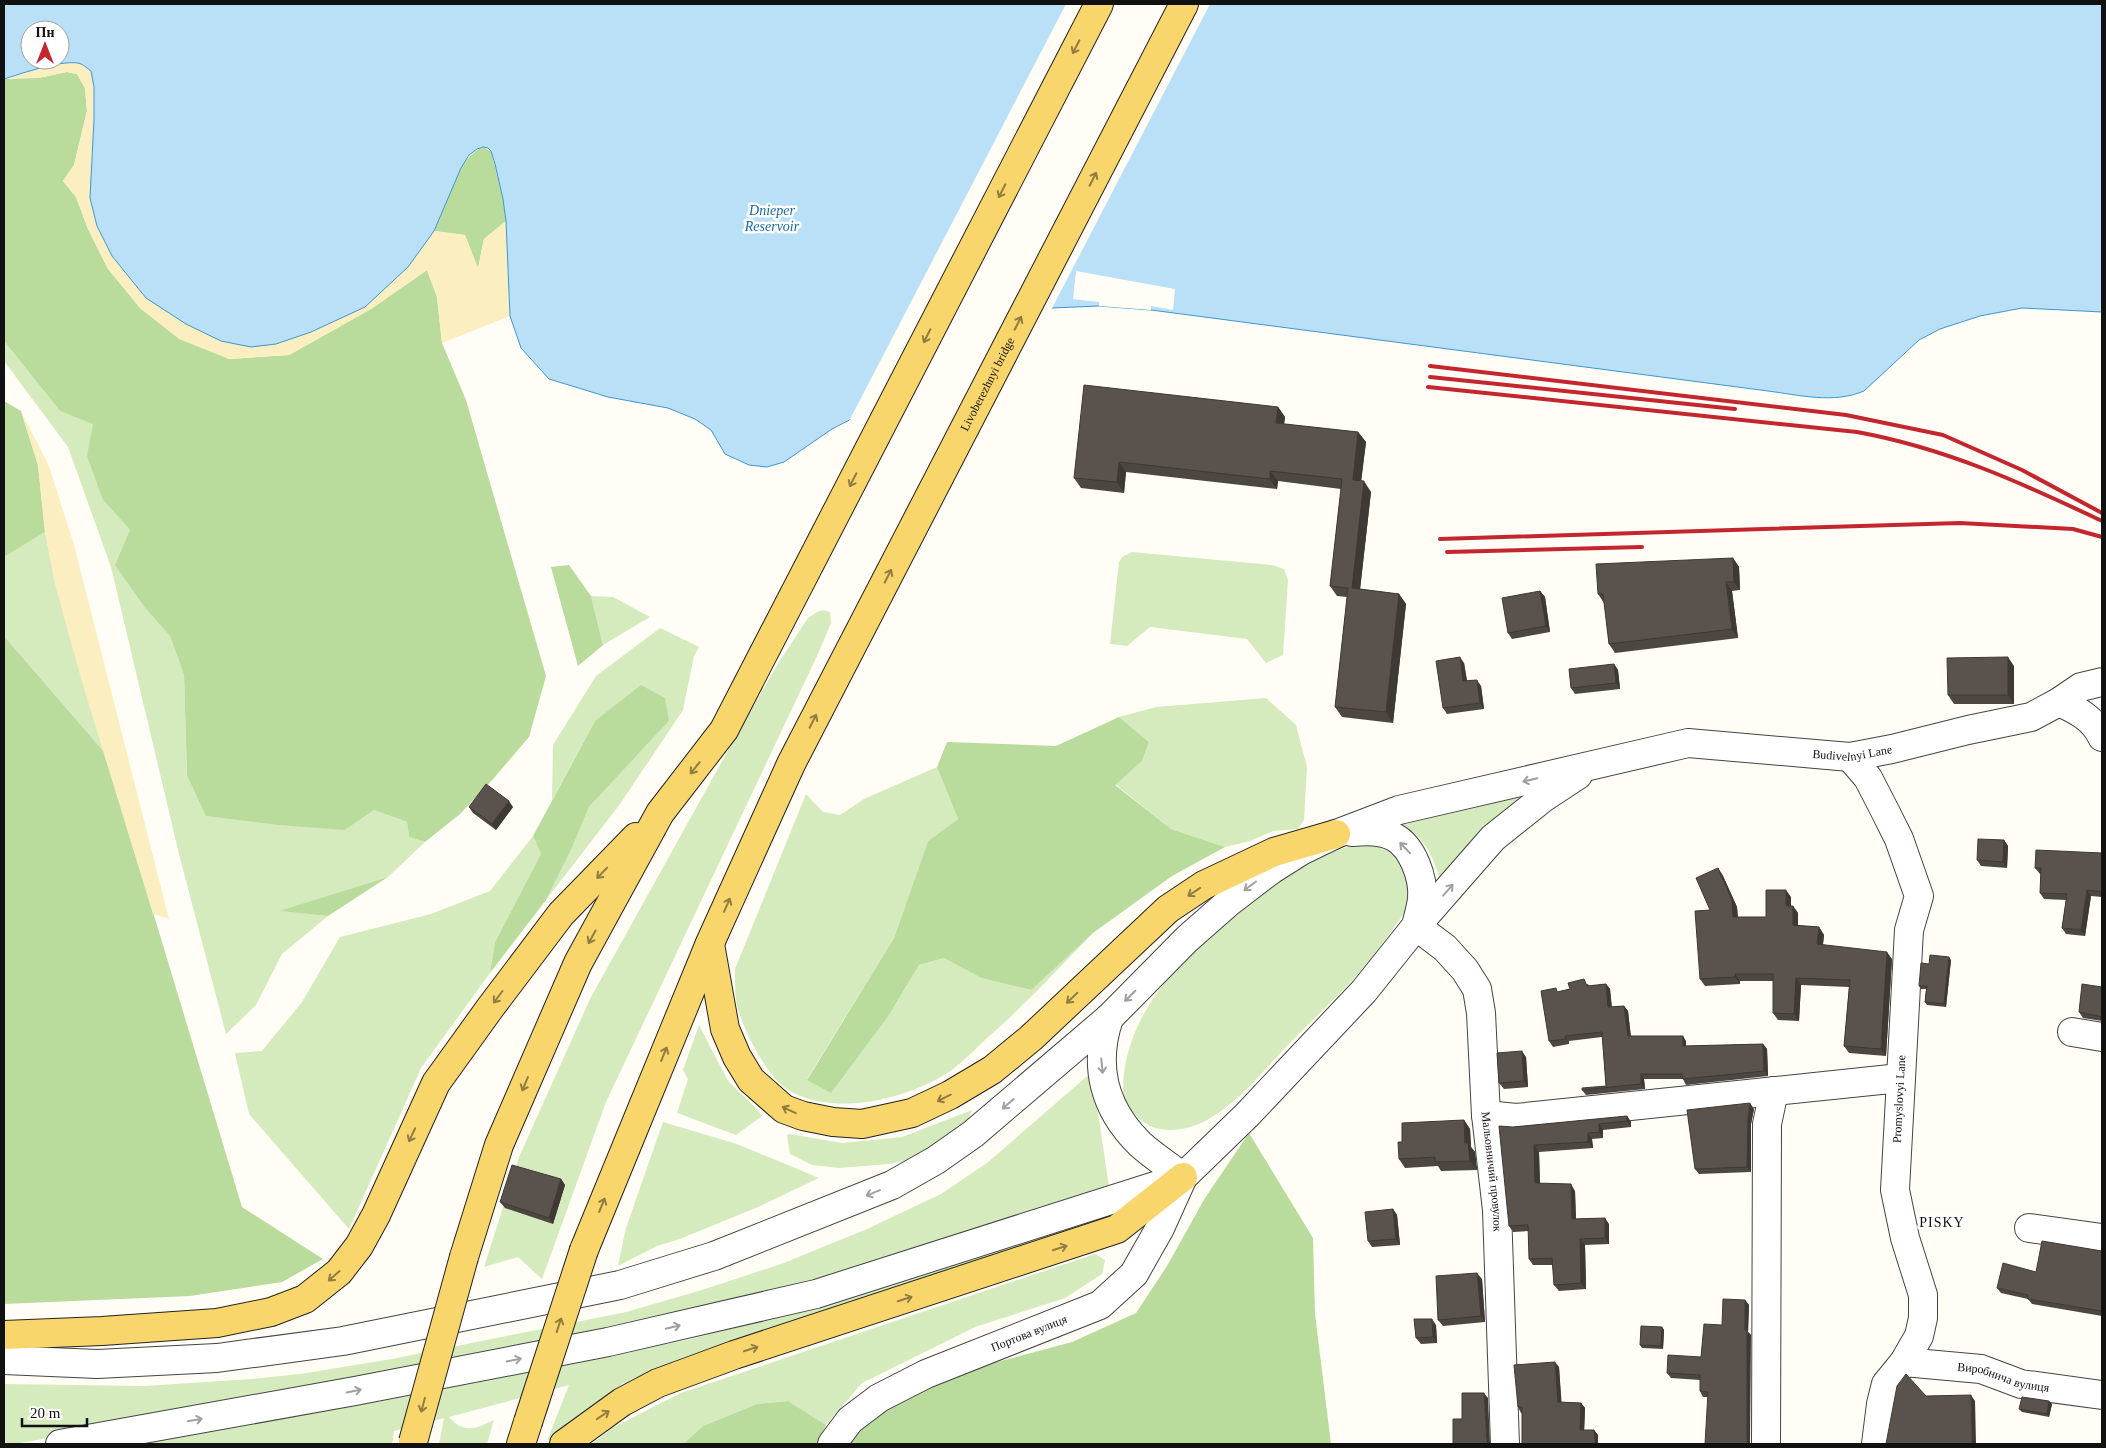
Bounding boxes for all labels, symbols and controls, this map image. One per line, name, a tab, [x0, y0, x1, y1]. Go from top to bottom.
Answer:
north arrow	[20, 20, 70, 70]
text: Пн	[36, 25, 54, 40]
one-way arrow	[1071, 39, 1080, 54]
one-way arrow	[1089, 172, 1098, 187]
one-way arrow	[997, 184, 1007, 199]
water label: Dnieper Reservoir	[744, 203, 800, 234]
one-way arrow	[1014, 316, 1023, 331]
one-way arrow	[922, 328, 932, 343]
street label: Livoberezhnyi bridge	[957, 335, 1017, 433]
one-way arrow	[848, 473, 858, 488]
one-way arrow	[883, 569, 893, 584]
one-way arrow	[808, 713, 818, 728]
street label: Budivelnyi Lane	[1812, 742, 1893, 764]
one-way arrow	[689, 761, 700, 774]
one-way arrow	[1522, 776, 1538, 785]
one-way arrow	[1399, 841, 1411, 854]
one-way arrow	[596, 866, 608, 879]
one-way arrow	[1243, 881, 1256, 892]
one-way arrow	[1443, 883, 1454, 896]
one-way arrow	[1187, 886, 1201, 897]
one-way arrow	[723, 898, 733, 913]
one-way arrow	[587, 929, 597, 944]
one-way arrow	[492, 990, 503, 1003]
one-way arrow	[1124, 990, 1136, 1003]
one-way arrow	[1065, 992, 1078, 1004]
one-way arrow	[660, 1047, 669, 1062]
street label: Promyslovyi Lane	[1890, 1055, 1908, 1143]
one-way arrow	[1097, 1057, 1107, 1073]
one-way arrow	[520, 1077, 529, 1092]
one-way arrow	[937, 1093, 952, 1103]
one-way arrow	[1002, 1098, 1015, 1110]
one-way arrow	[781, 1104, 796, 1114]
street label: Мальовничий провулок	[1479, 1111, 1505, 1232]
one-way arrow	[407, 1127, 417, 1142]
one-way arrow	[866, 1189, 882, 1198]
one-way arrow	[599, 1197, 608, 1212]
district label: PISKY	[1919, 1215, 1965, 1230]
one-way arrow	[1051, 1243, 1067, 1252]
one-way arrow	[328, 1270, 341, 1282]
one-way arrow	[897, 1293, 913, 1303]
street label: Портова вулиця	[989, 1312, 1069, 1355]
one-way arrow	[555, 1318, 564, 1334]
one-way arrow	[665, 1322, 681, 1331]
one-way arrow	[743, 1344, 759, 1354]
one-way arrow	[506, 1355, 522, 1364]
street label: Виробнича вулиця	[1957, 1360, 2051, 1395]
one-way arrow	[346, 1385, 362, 1395]
scale bar	[22, 1396, 88, 1428]
one-way arrow	[418, 1396, 428, 1412]
text: 20 m	[30, 1405, 61, 1421]
one-way arrow	[596, 1410, 610, 1420]
one-way arrow	[186, 1414, 202, 1424]

